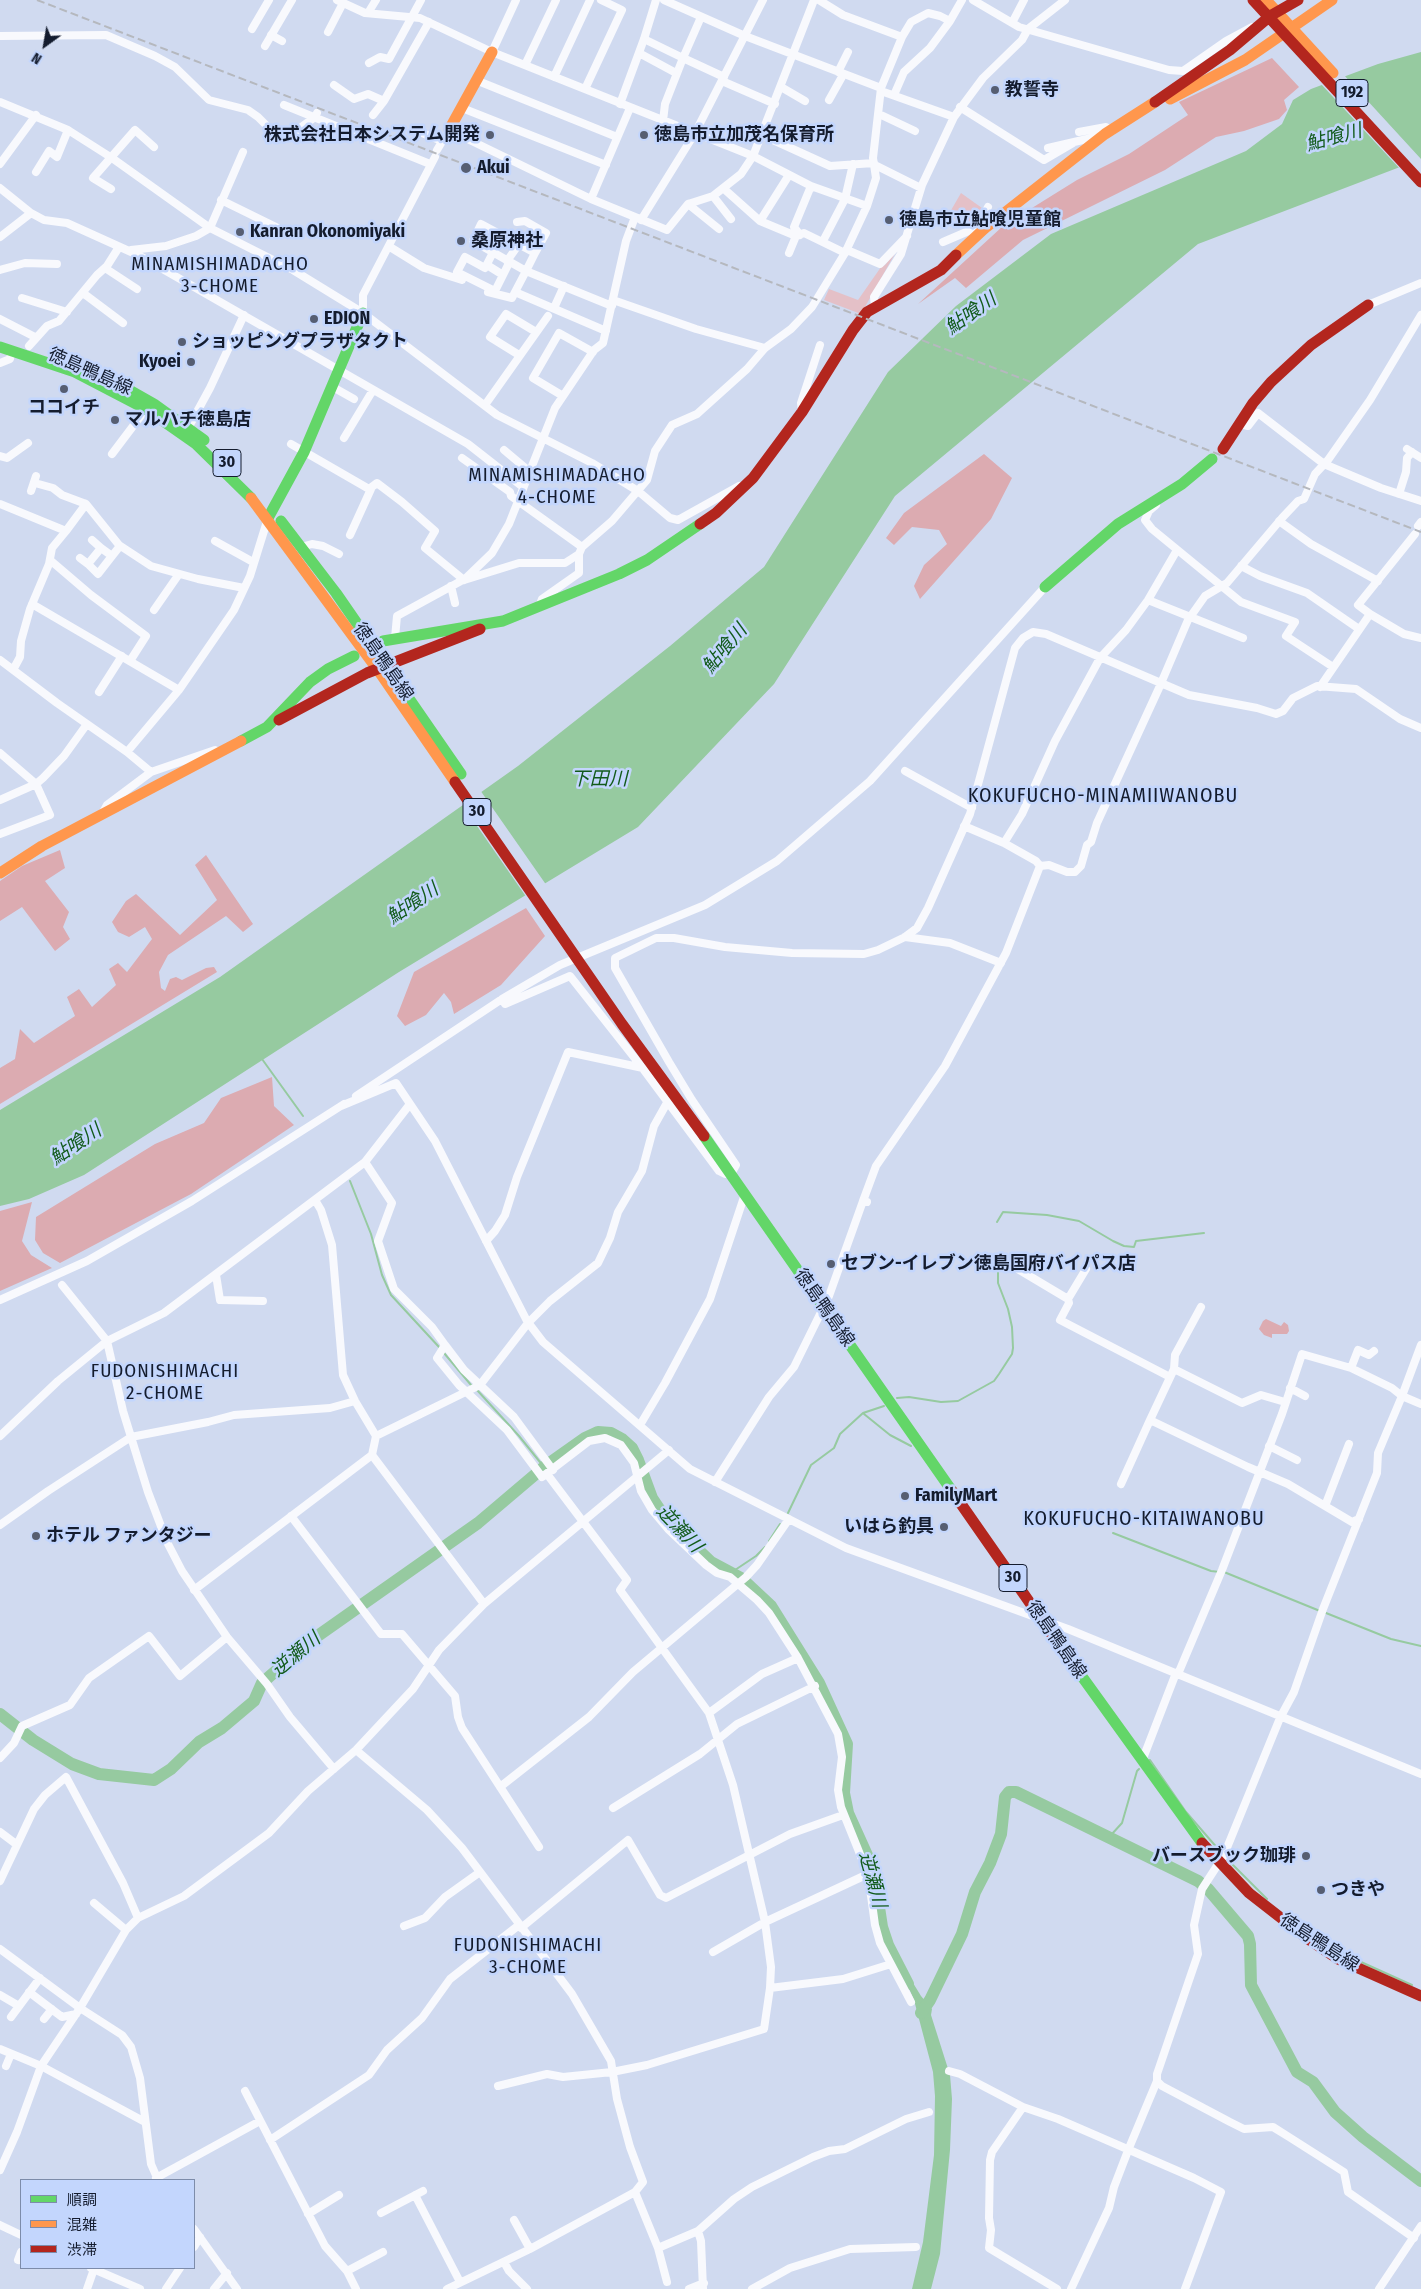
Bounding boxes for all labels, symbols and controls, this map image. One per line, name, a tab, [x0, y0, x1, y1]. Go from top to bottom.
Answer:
north arrow	[20, 20, 70, 70]
text: N	[29, 49, 45, 68]
place label: 教誓寺	[1005, 79, 1059, 101]
road number: 192	[1336, 80, 1368, 106]
marker: 教誓寺	[989, 84, 1001, 96]
water label: 鮎喰川	[1304, 120, 1364, 156]
place label: 株式会社日本システム開発	[264, 124, 480, 146]
place label: 徳島市立加茂名保育所	[654, 124, 834, 146]
marker: 株式会社日本システム開発	[484, 129, 496, 141]
marker: 徳島市立加茂名保育所	[638, 129, 650, 141]
place label: Akui	[477, 157, 510, 179]
marker: Akui	[459, 161, 473, 175]
place label: 徳島市立鮎喰児童館	[899, 209, 1061, 231]
marker: 徳島市立鮎喰児童館	[883, 214, 895, 226]
place label: Kanran Okonomiyaki	[250, 221, 405, 243]
marker: Kanran Okonomiyaki	[234, 226, 246, 238]
place label: 桑原神社	[471, 230, 543, 252]
marker: 桑原神社	[455, 235, 467, 247]
district label: MINAMISHIMADACHO 3-CHOME	[129, 254, 311, 298]
water label: 鮎喰川	[941, 288, 1001, 340]
place label: EDION	[324, 308, 370, 330]
marker: EDION	[308, 313, 320, 325]
place label: ショッピングプラザタクト	[192, 331, 408, 353]
marker: ショッピングプラザタクト	[176, 336, 188, 348]
street label: 徳島鴨島線	[44, 344, 136, 400]
place label: Kyoei	[139, 351, 181, 373]
marker: Kyoei	[185, 356, 197, 368]
marker: ココイチ	[58, 383, 70, 395]
place label: ココイチ	[28, 397, 100, 419]
place label: マルハチ徳島店	[125, 409, 251, 431]
marker: マルハチ徳島店	[109, 414, 121, 426]
road number: 30	[213, 449, 241, 476]
district label: MINAMISHIMADACHO 4-CHOME	[466, 465, 648, 509]
street label: 徳島鴨島線	[348, 619, 418, 705]
water label: 鮎喰川	[698, 620, 752, 678]
water label: 下田川	[571, 769, 627, 791]
district label: KOKUFUCHO-MINAMIIWANOBU	[965, 784, 1241, 808]
road number: 30	[463, 799, 491, 826]
water label: 鮎喰川	[383, 879, 443, 929]
water label: 鮎喰川	[46, 1120, 106, 1170]
place label: セブン-イレブン徳島国府バイパス店	[841, 1253, 1136, 1275]
marker: セブン-イレブン徳島国府バイパス店	[825, 1258, 837, 1270]
street label: 徳島鴨島線	[789, 1265, 859, 1351]
district label: FUDONISHIMACHI 2-CHOME	[89, 1361, 241, 1405]
place label: FamilyMart	[915, 1485, 997, 1507]
marker: FamilyMart	[899, 1490, 911, 1502]
water label: 逆瀬川	[651, 1500, 707, 1558]
district label: KOKUFUCHO-KITAIWANOBU	[1021, 1507, 1267, 1531]
place label: いはら釣具	[844, 1516, 934, 1538]
marker: いはら釣具	[938, 1521, 950, 1533]
place label: ホテル ファンタジー	[46, 1525, 212, 1547]
marker: ホテル ファンタジー	[30, 1530, 42, 1542]
road number: 30	[999, 1565, 1027, 1592]
street label: 徳島鴨島線	[1021, 1597, 1091, 1683]
water label: 逆瀬川	[267, 1628, 325, 1682]
place label: バースブック珈琲	[1152, 1845, 1296, 1867]
water label: 逆瀬川	[854, 1850, 890, 1910]
marker: バースブック珈琲	[1300, 1850, 1312, 1862]
place label: つきや	[1331, 1879, 1385, 1901]
marker: つきや	[1315, 1884, 1327, 1896]
street label: 徳島鴨島線	[1275, 1909, 1363, 1977]
district label: FUDONISHIMACHI 3-CHOME	[452, 1935, 604, 1979]
legend	[20, 2179, 195, 2269]
text: 順調	[67, 2191, 97, 2209]
text: 混雑	[67, 2216, 97, 2234]
text: 渋滞	[67, 2241, 97, 2259]

